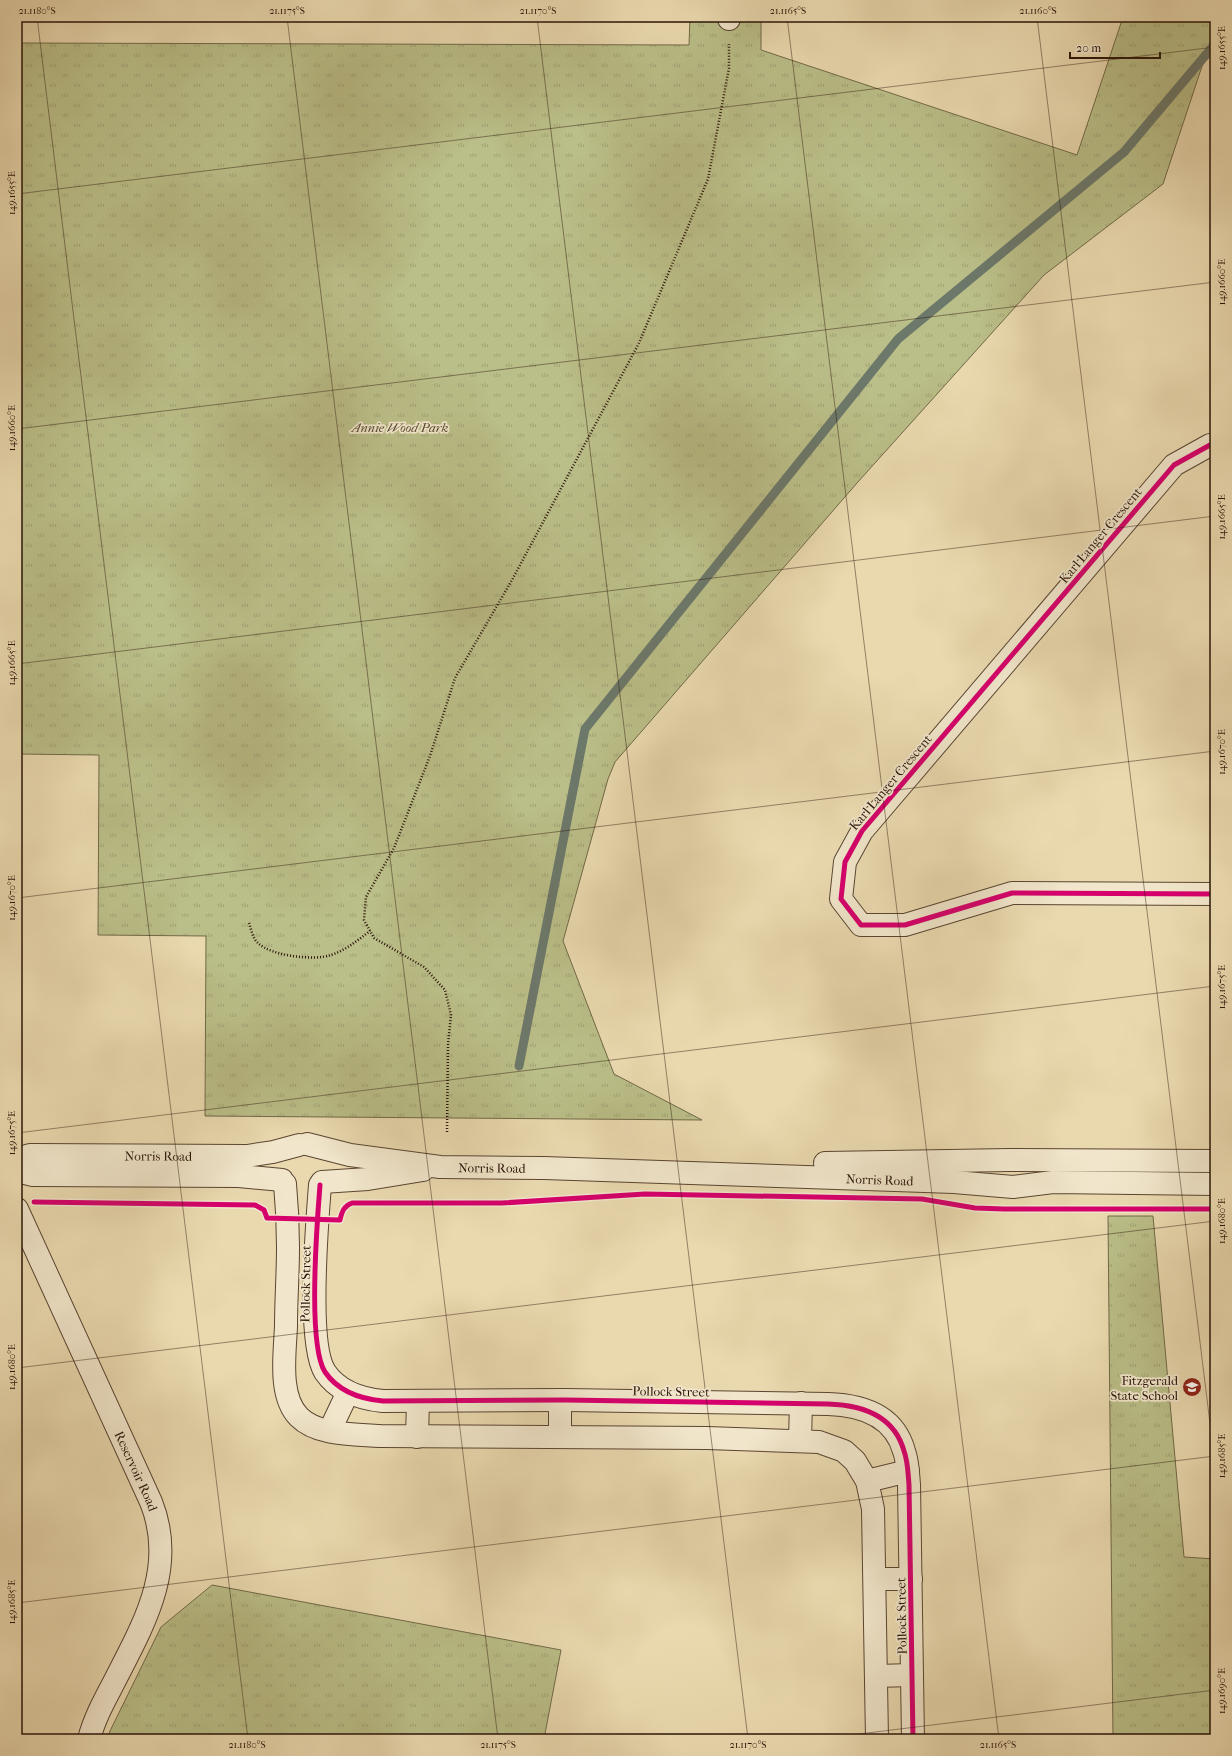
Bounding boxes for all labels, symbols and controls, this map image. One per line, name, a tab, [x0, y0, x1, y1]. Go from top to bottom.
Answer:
text: 21.1180°S	[18, 5, 56, 17]
text: 21.1175°S	[269, 5, 305, 17]
text: 21.1170°S	[520, 5, 556, 17]
text: 21.1165°S	[770, 5, 806, 17]
text: 21.1160°S	[1019, 5, 1057, 17]
text: 149.1655°E	[1216, 26, 1228, 70]
scale bar	[1070, 34, 1160, 60]
text: 20 m	[1076, 41, 1101, 55]
text: 149.1655°E	[6, 171, 18, 215]
text: 149.1660°E	[1216, 259, 1228, 305]
text: 149.1660°E	[6, 405, 18, 451]
park label: Annie Wood Park	[350, 420, 449, 435]
street label: Karl Langer Crescent	[1056, 484, 1145, 586]
text: 149.1665°E	[1216, 494, 1228, 540]
text: 149.1665°E	[6, 640, 18, 686]
text: 149.1670°E	[1216, 729, 1228, 775]
street label: Karl Langer Crescent	[846, 731, 935, 833]
text: 149.1670°E	[6, 875, 18, 921]
text: 149.1675°E	[1216, 965, 1228, 1009]
text: 149.1675°E	[6, 1111, 18, 1155]
street label: Norris Road	[125, 1148, 193, 1164]
street label: Norris Road	[458, 1160, 527, 1176]
street label: Norris Road	[846, 1171, 915, 1189]
text: 149.1680°E	[1216, 1198, 1228, 1244]
street label: Pollock Street	[297, 1245, 314, 1323]
text: 149.1680°E	[6, 1344, 18, 1390]
place label: Fitzgerald State School	[1110, 1373, 1179, 1403]
school or university icon: Fitzgerald State School	[1181, 1376, 1203, 1398]
street label: Pollock Street	[632, 1383, 710, 1400]
street label: Reservoir Road	[112, 1429, 161, 1514]
text: 149.1685°E	[1216, 1434, 1228, 1478]
street label: Pollock Street	[893, 1577, 910, 1655]
text: 149.1685°E	[6, 1580, 18, 1624]
text: 149.1690°E	[1216, 1668, 1228, 1714]
text: 21.1180°S	[228, 1739, 266, 1751]
text: 21.1175°S	[480, 1739, 516, 1751]
text: 21.1170°S	[730, 1739, 766, 1751]
text: 21.1165°S	[980, 1739, 1016, 1751]

